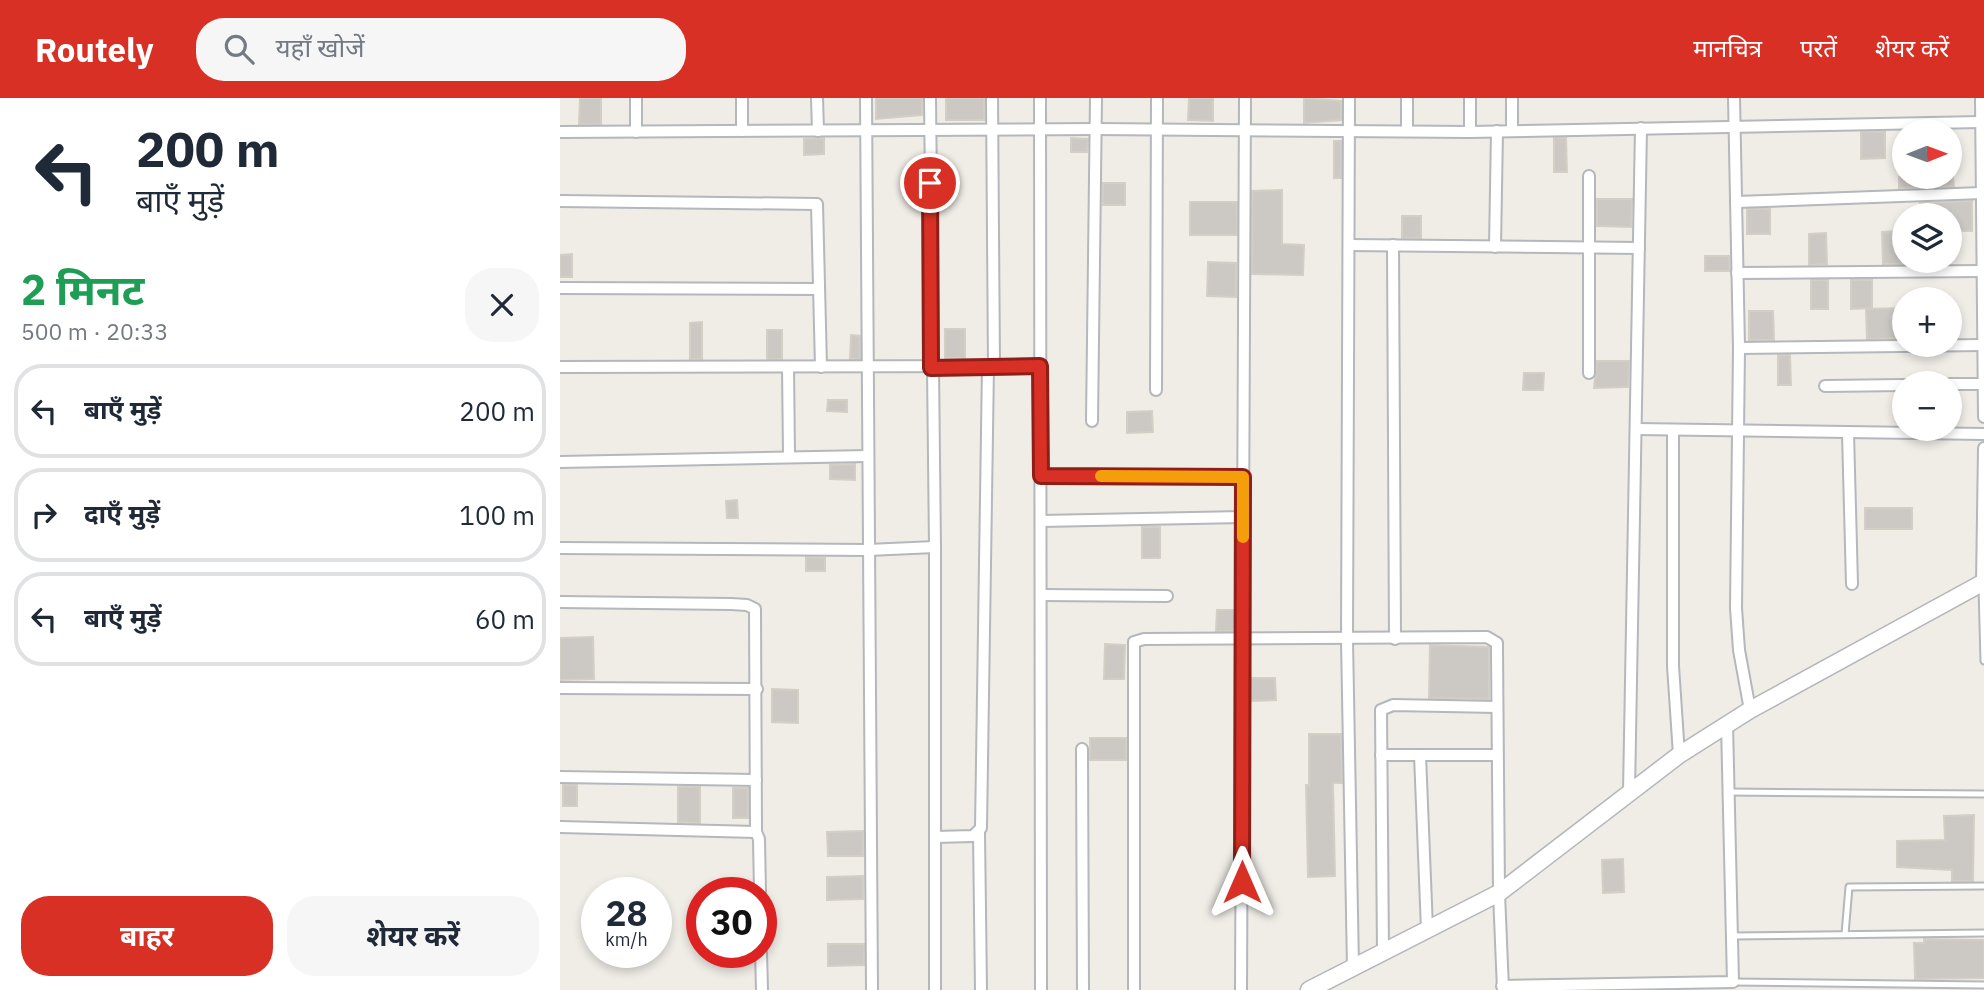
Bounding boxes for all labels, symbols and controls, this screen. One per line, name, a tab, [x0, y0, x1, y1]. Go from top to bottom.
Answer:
search box	[196, 18, 686, 81]
text: Routely	[35, 28, 154, 71]
icon: search	[220, 30, 258, 68]
text: यहाँ खोजें	[276, 30, 365, 64]
text: मानचित्र	[1693, 32, 1762, 64]
text: परतें	[1800, 32, 1837, 64]
text: शेयर करें	[1875, 32, 1949, 64]
text: 200 m	[136, 117, 280, 180]
north arrow	[1892, 119, 1962, 189]
map controls	[1892, 119, 1962, 441]
icon: left	[21, 126, 112, 217]
pin	[900, 153, 960, 213]
icon: arrive	[911, 164, 949, 202]
text: बाएँ मुड़ें	[136, 179, 224, 221]
button: layers	[1892, 203, 1962, 273]
text: 2 मिनट	[21, 262, 144, 317]
button: close	[465, 268, 539, 342]
button: +	[1892, 287, 1962, 357]
text: 500 m · 20:33	[21, 316, 168, 346]
button: −	[1892, 371, 1962, 441]
icon: left	[25, 392, 63, 430]
text: बाएँ मुड़ें	[84, 392, 161, 426]
text: 200 m	[459, 394, 535, 428]
icon: right	[25, 496, 63, 534]
text: दाएँ मुड़ें	[84, 496, 160, 530]
text: 100 m	[459, 498, 535, 532]
icon: left	[25, 600, 63, 638]
text: बाएँ मुड़ें	[84, 600, 161, 634]
text: 60 m	[475, 602, 535, 636]
position arrow	[1205, 845, 1279, 919]
speed limit sign: 30	[686, 877, 777, 968]
text: 28	[605, 890, 648, 936]
button: बाहर	[21, 896, 273, 976]
button: शेयर करें	[287, 896, 539, 976]
text: km/h	[605, 928, 648, 951]

